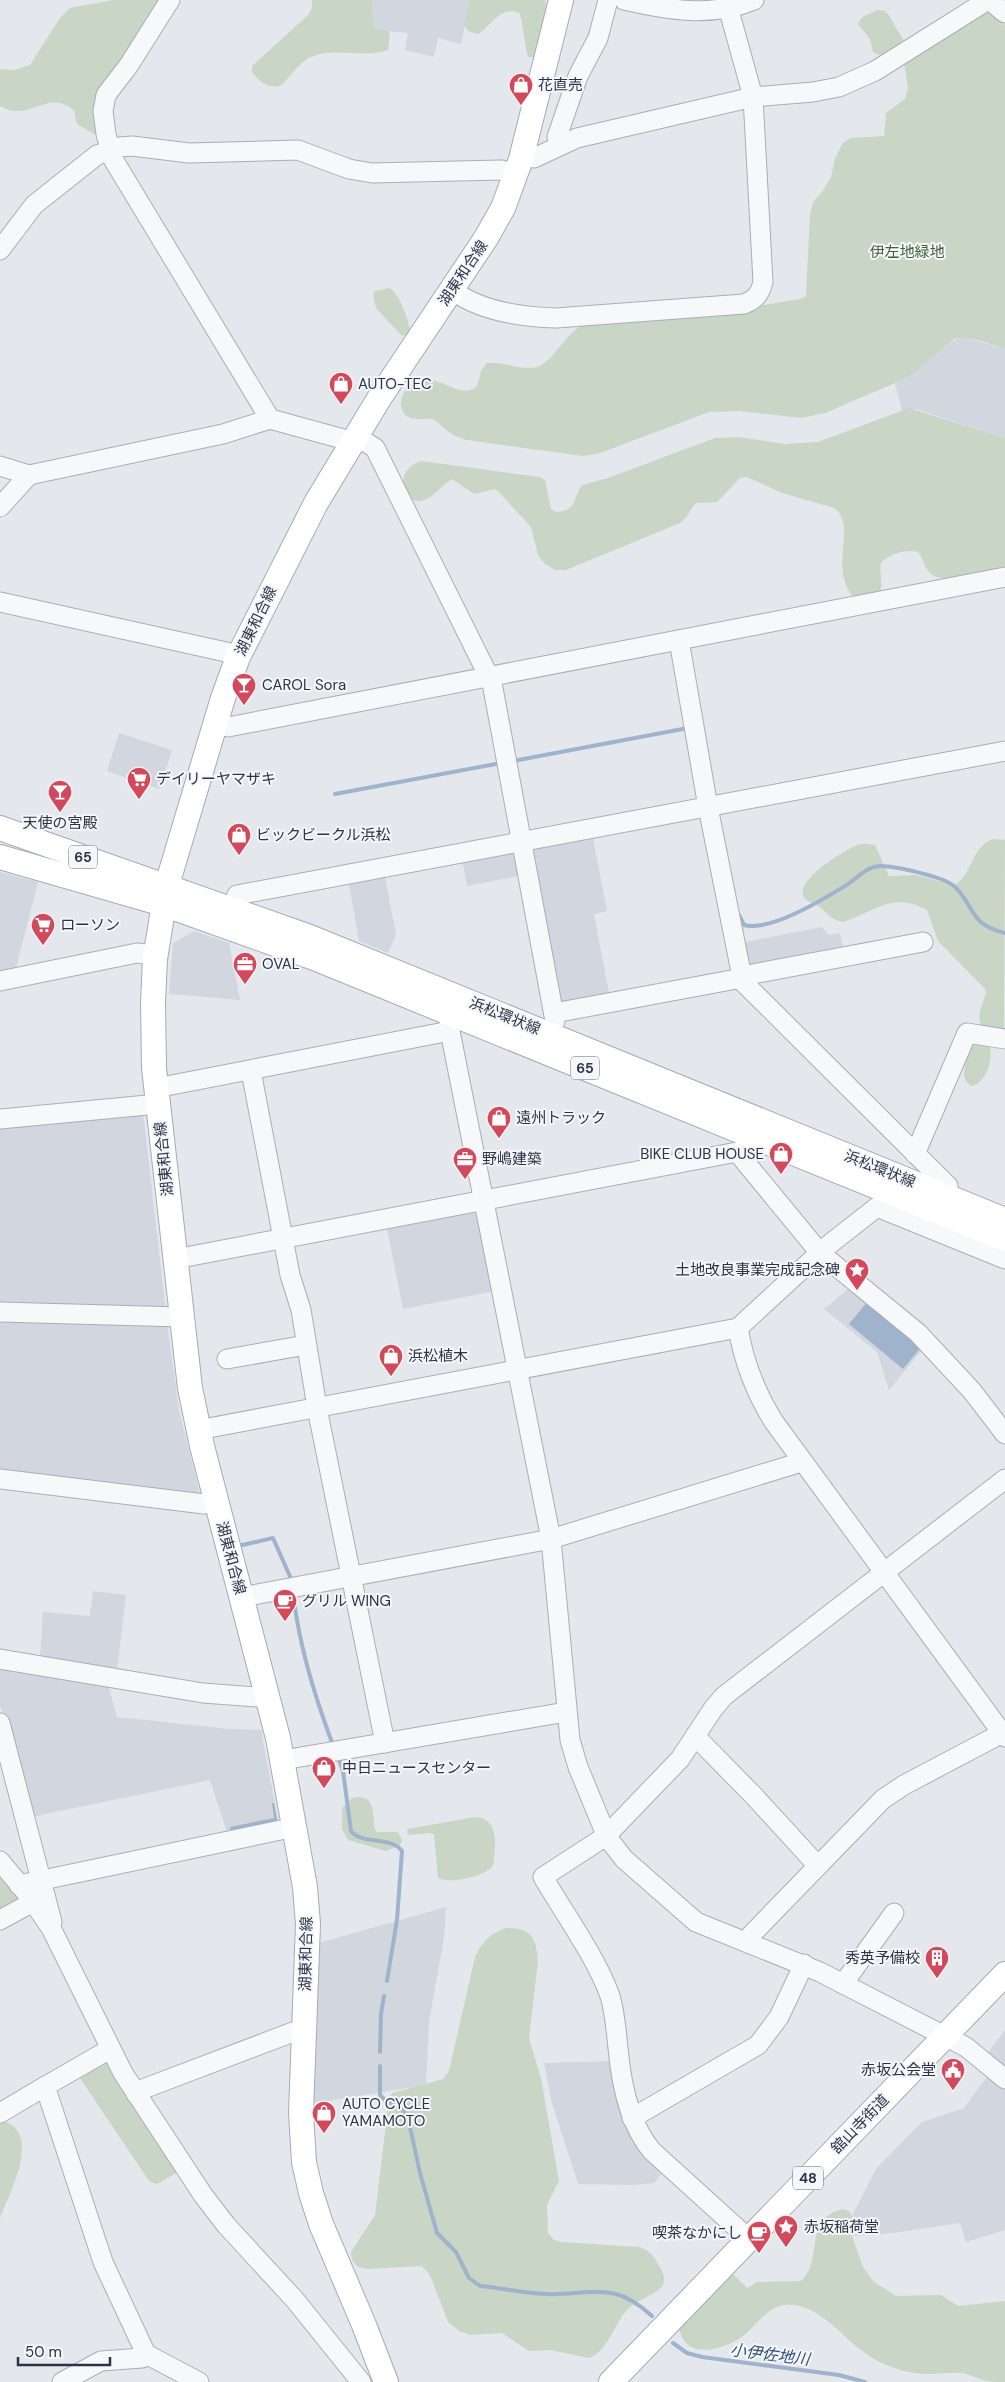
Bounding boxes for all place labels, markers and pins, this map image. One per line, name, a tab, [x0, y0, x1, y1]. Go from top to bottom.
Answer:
shop icon: 花直売	[508, 72, 534, 106]
place label: 花直売	[538, 75, 583, 95]
shop icon: AUTO-TEC	[328, 371, 354, 405]
place label: AUTO-TEC	[358, 374, 432, 394]
bar icon: CAROL Sora	[231, 672, 257, 706]
place label: CAROL Sora	[262, 675, 346, 695]
supermarket icon: デイリーヤマザキ	[126, 766, 152, 800]
place label: デイリーヤマザキ	[156, 769, 276, 789]
bar icon: 天使の宮殿	[47, 779, 73, 813]
place label: 天使の宮殿	[22, 813, 98, 833]
shop icon: ビックビークル浜松	[226, 822, 252, 856]
place label: ビックビークル浜松	[256, 825, 391, 845]
supermarket icon: ローソン	[30, 912, 56, 946]
place label: ローソン	[60, 915, 120, 935]
office icon: OVAL	[232, 951, 258, 985]
place label: OVAL	[262, 954, 300, 974]
shop icon: 遠州トラック	[486, 1105, 512, 1139]
place label: 遠州トラック	[516, 1108, 606, 1128]
shop icon: BIKE CLUB HOUSE	[768, 1141, 794, 1175]
place label: BIKE CLUB HOUSE	[640, 1144, 764, 1164]
office icon: 野嶋建築	[452, 1146, 478, 1180]
place label: 野嶋建築	[482, 1149, 542, 1169]
place icon: 土地改良事業完成記念碑	[844, 1257, 870, 1291]
place label: 土地改良事業完成記念碑	[675, 1260, 840, 1280]
shop icon: 浜松植木	[378, 1343, 404, 1377]
place label: 浜松植木	[408, 1346, 468, 1366]
cafe icon: グリル WING	[272, 1588, 298, 1622]
place label: グリル WING	[302, 1591, 391, 1611]
shop icon: 中日ニュースセンター	[311, 1755, 337, 1789]
place label: 中日ニュースセンター	[342, 1758, 491, 1778]
building icon: 秀英予備校	[924, 1945, 950, 1979]
place label: 秀英予備校	[845, 1948, 920, 1968]
public building icon: 赤坂公会堂	[940, 2057, 966, 2091]
place label: 赤坂公会堂	[861, 2060, 936, 2080]
place label: AUTO CYCLE YAMAMOTO	[342, 2094, 430, 2131]
shop icon: AUTO CYCLE YAMAMOTO	[311, 2100, 337, 2134]
place icon: 赤坂稲荷堂	[773, 2214, 799, 2248]
place label: 赤坂稲荷堂	[804, 2217, 879, 2237]
cafe icon: 喫茶なかにし	[746, 2220, 772, 2254]
place label: 喫茶なかにし	[652, 2223, 742, 2243]

